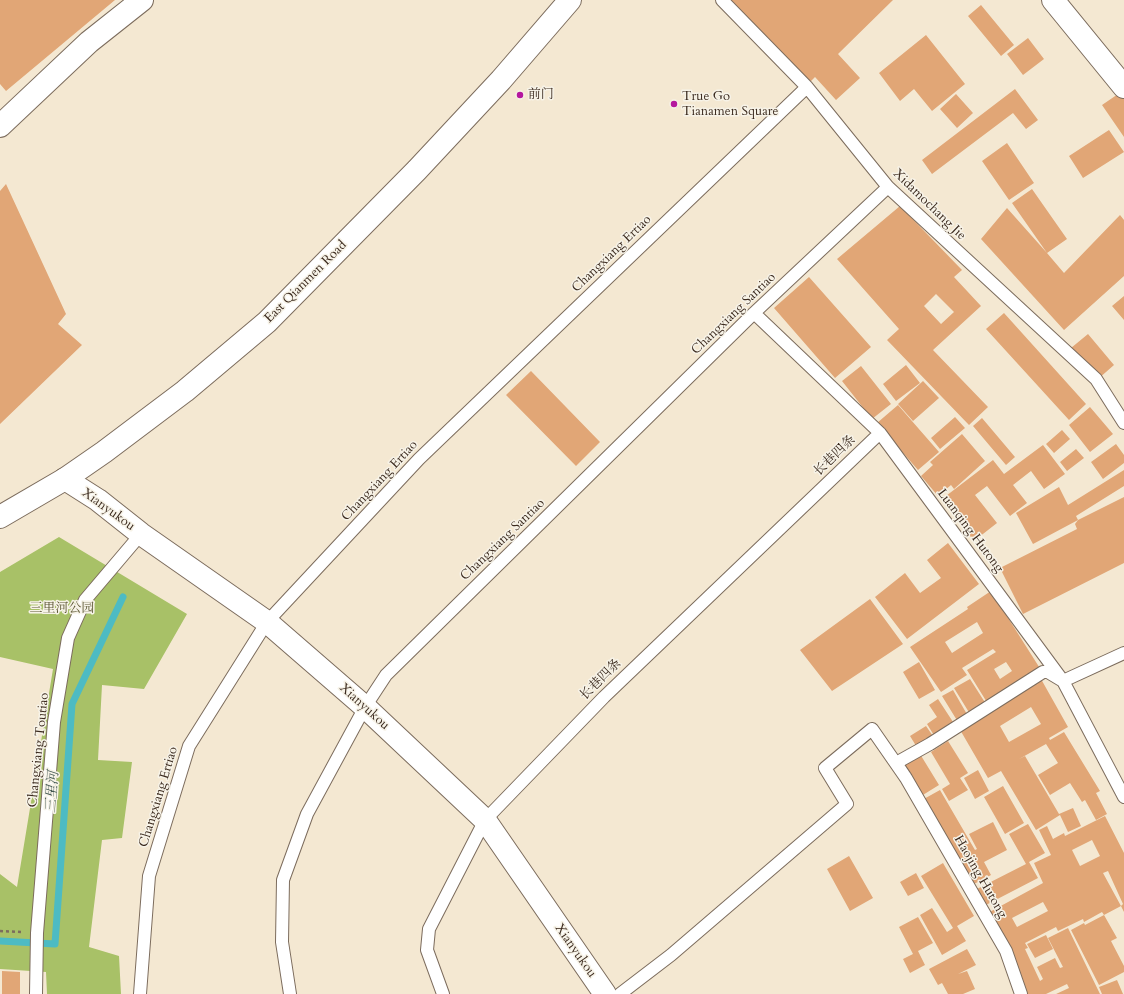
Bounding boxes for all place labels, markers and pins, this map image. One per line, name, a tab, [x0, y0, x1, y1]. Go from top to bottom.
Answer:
place label: 前门	[528, 87, 554, 103]
place label: True Go Tianamen Square	[682, 89, 778, 120]
marker: 前门	[515, 90, 525, 100]
marker: True Go Tianamen Square	[669, 99, 679, 109]

